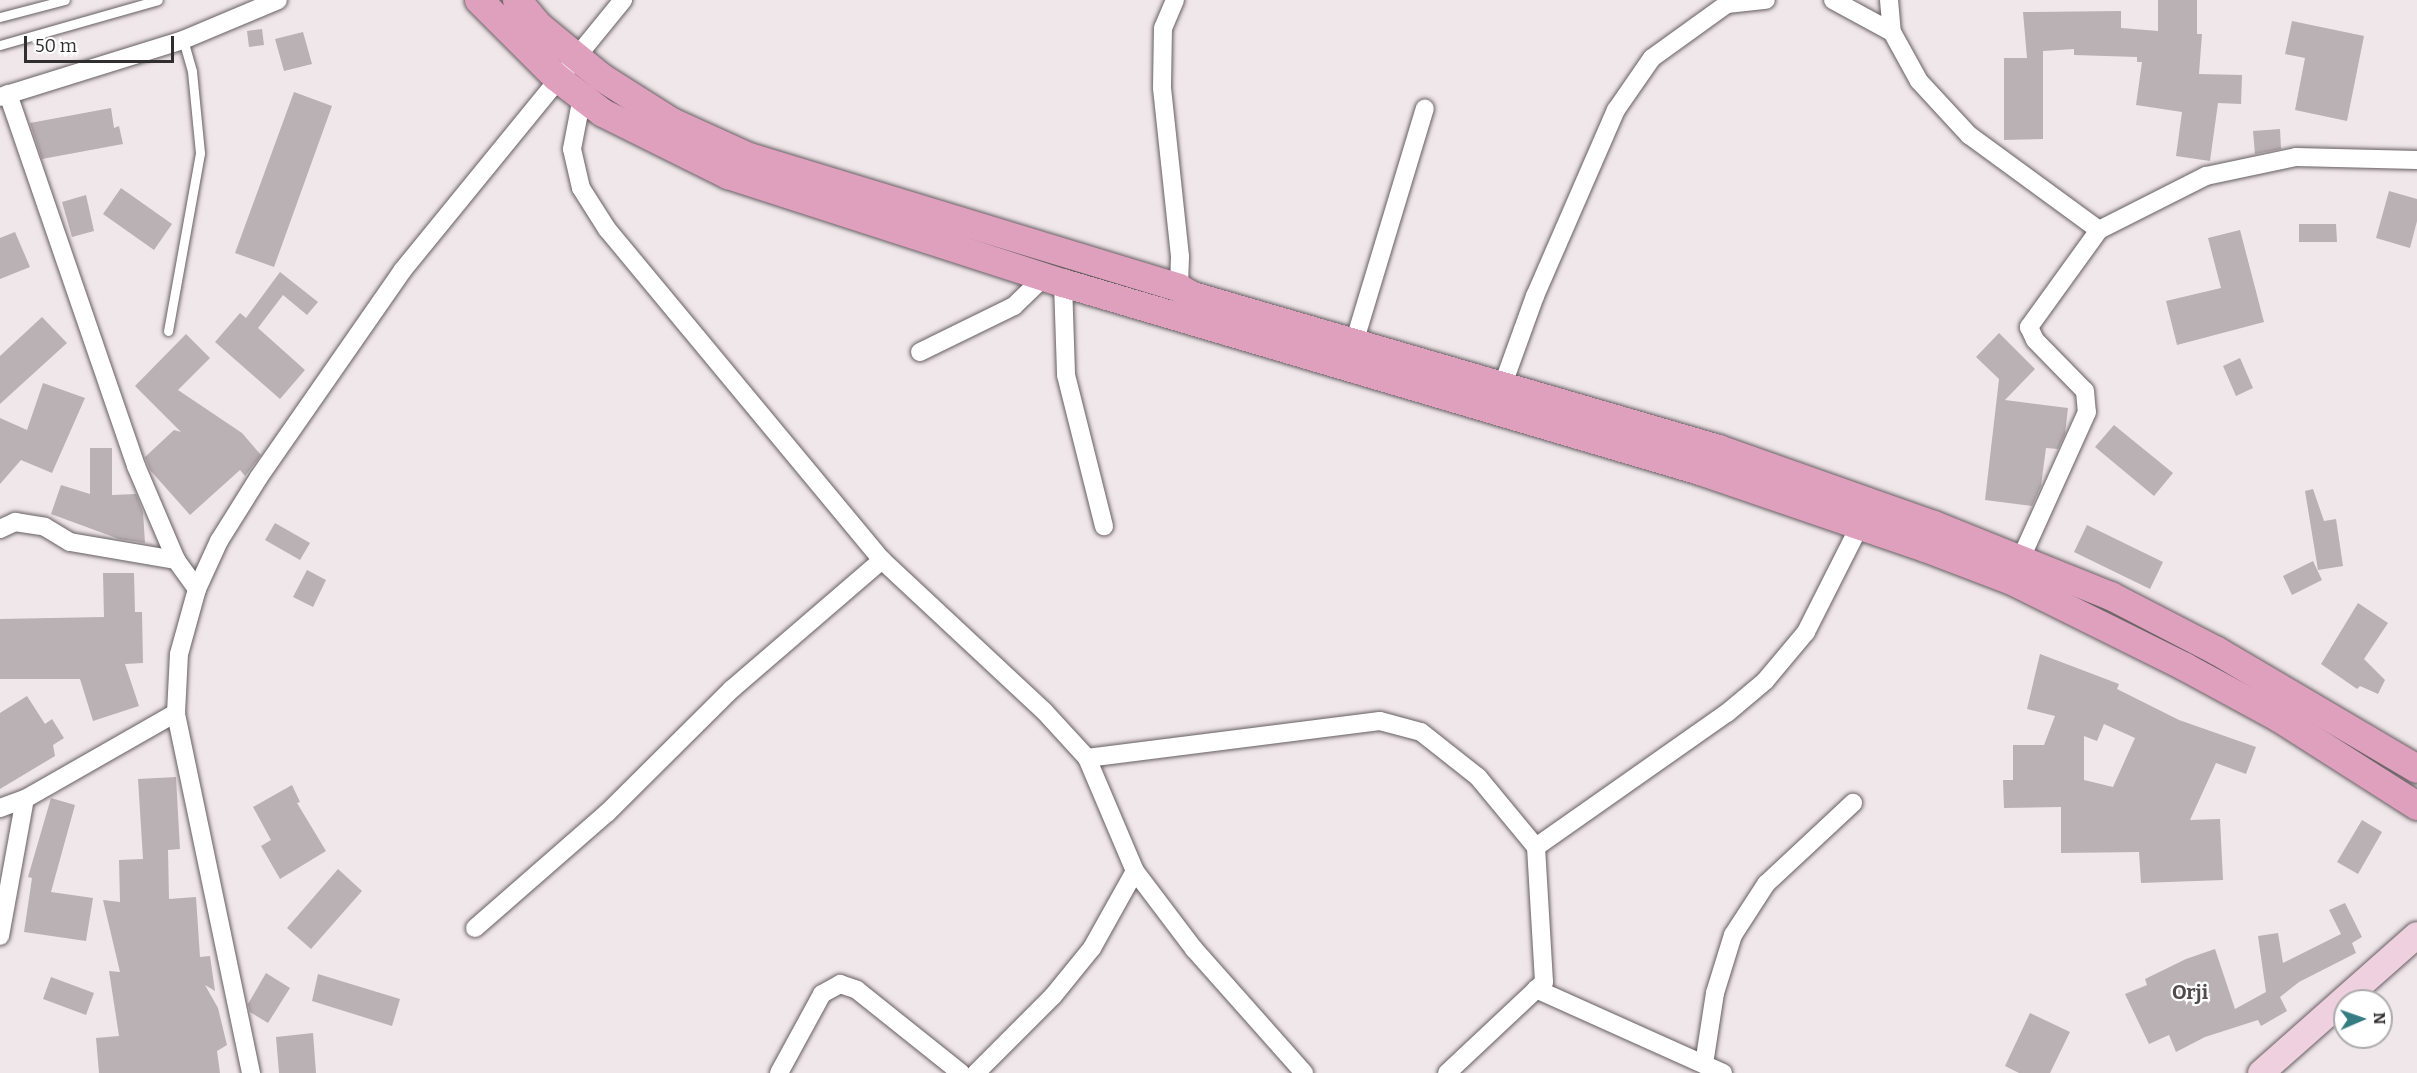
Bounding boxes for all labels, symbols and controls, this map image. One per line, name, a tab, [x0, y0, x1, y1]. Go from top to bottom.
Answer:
scale bar	[27, 24, 177, 62]
text: 50 m	[35, 35, 77, 57]
district label: Orji	[2172, 980, 2208, 1004]
north arrow	[2333, 989, 2393, 1049]
text: N	[2370, 1012, 2389, 1025]

